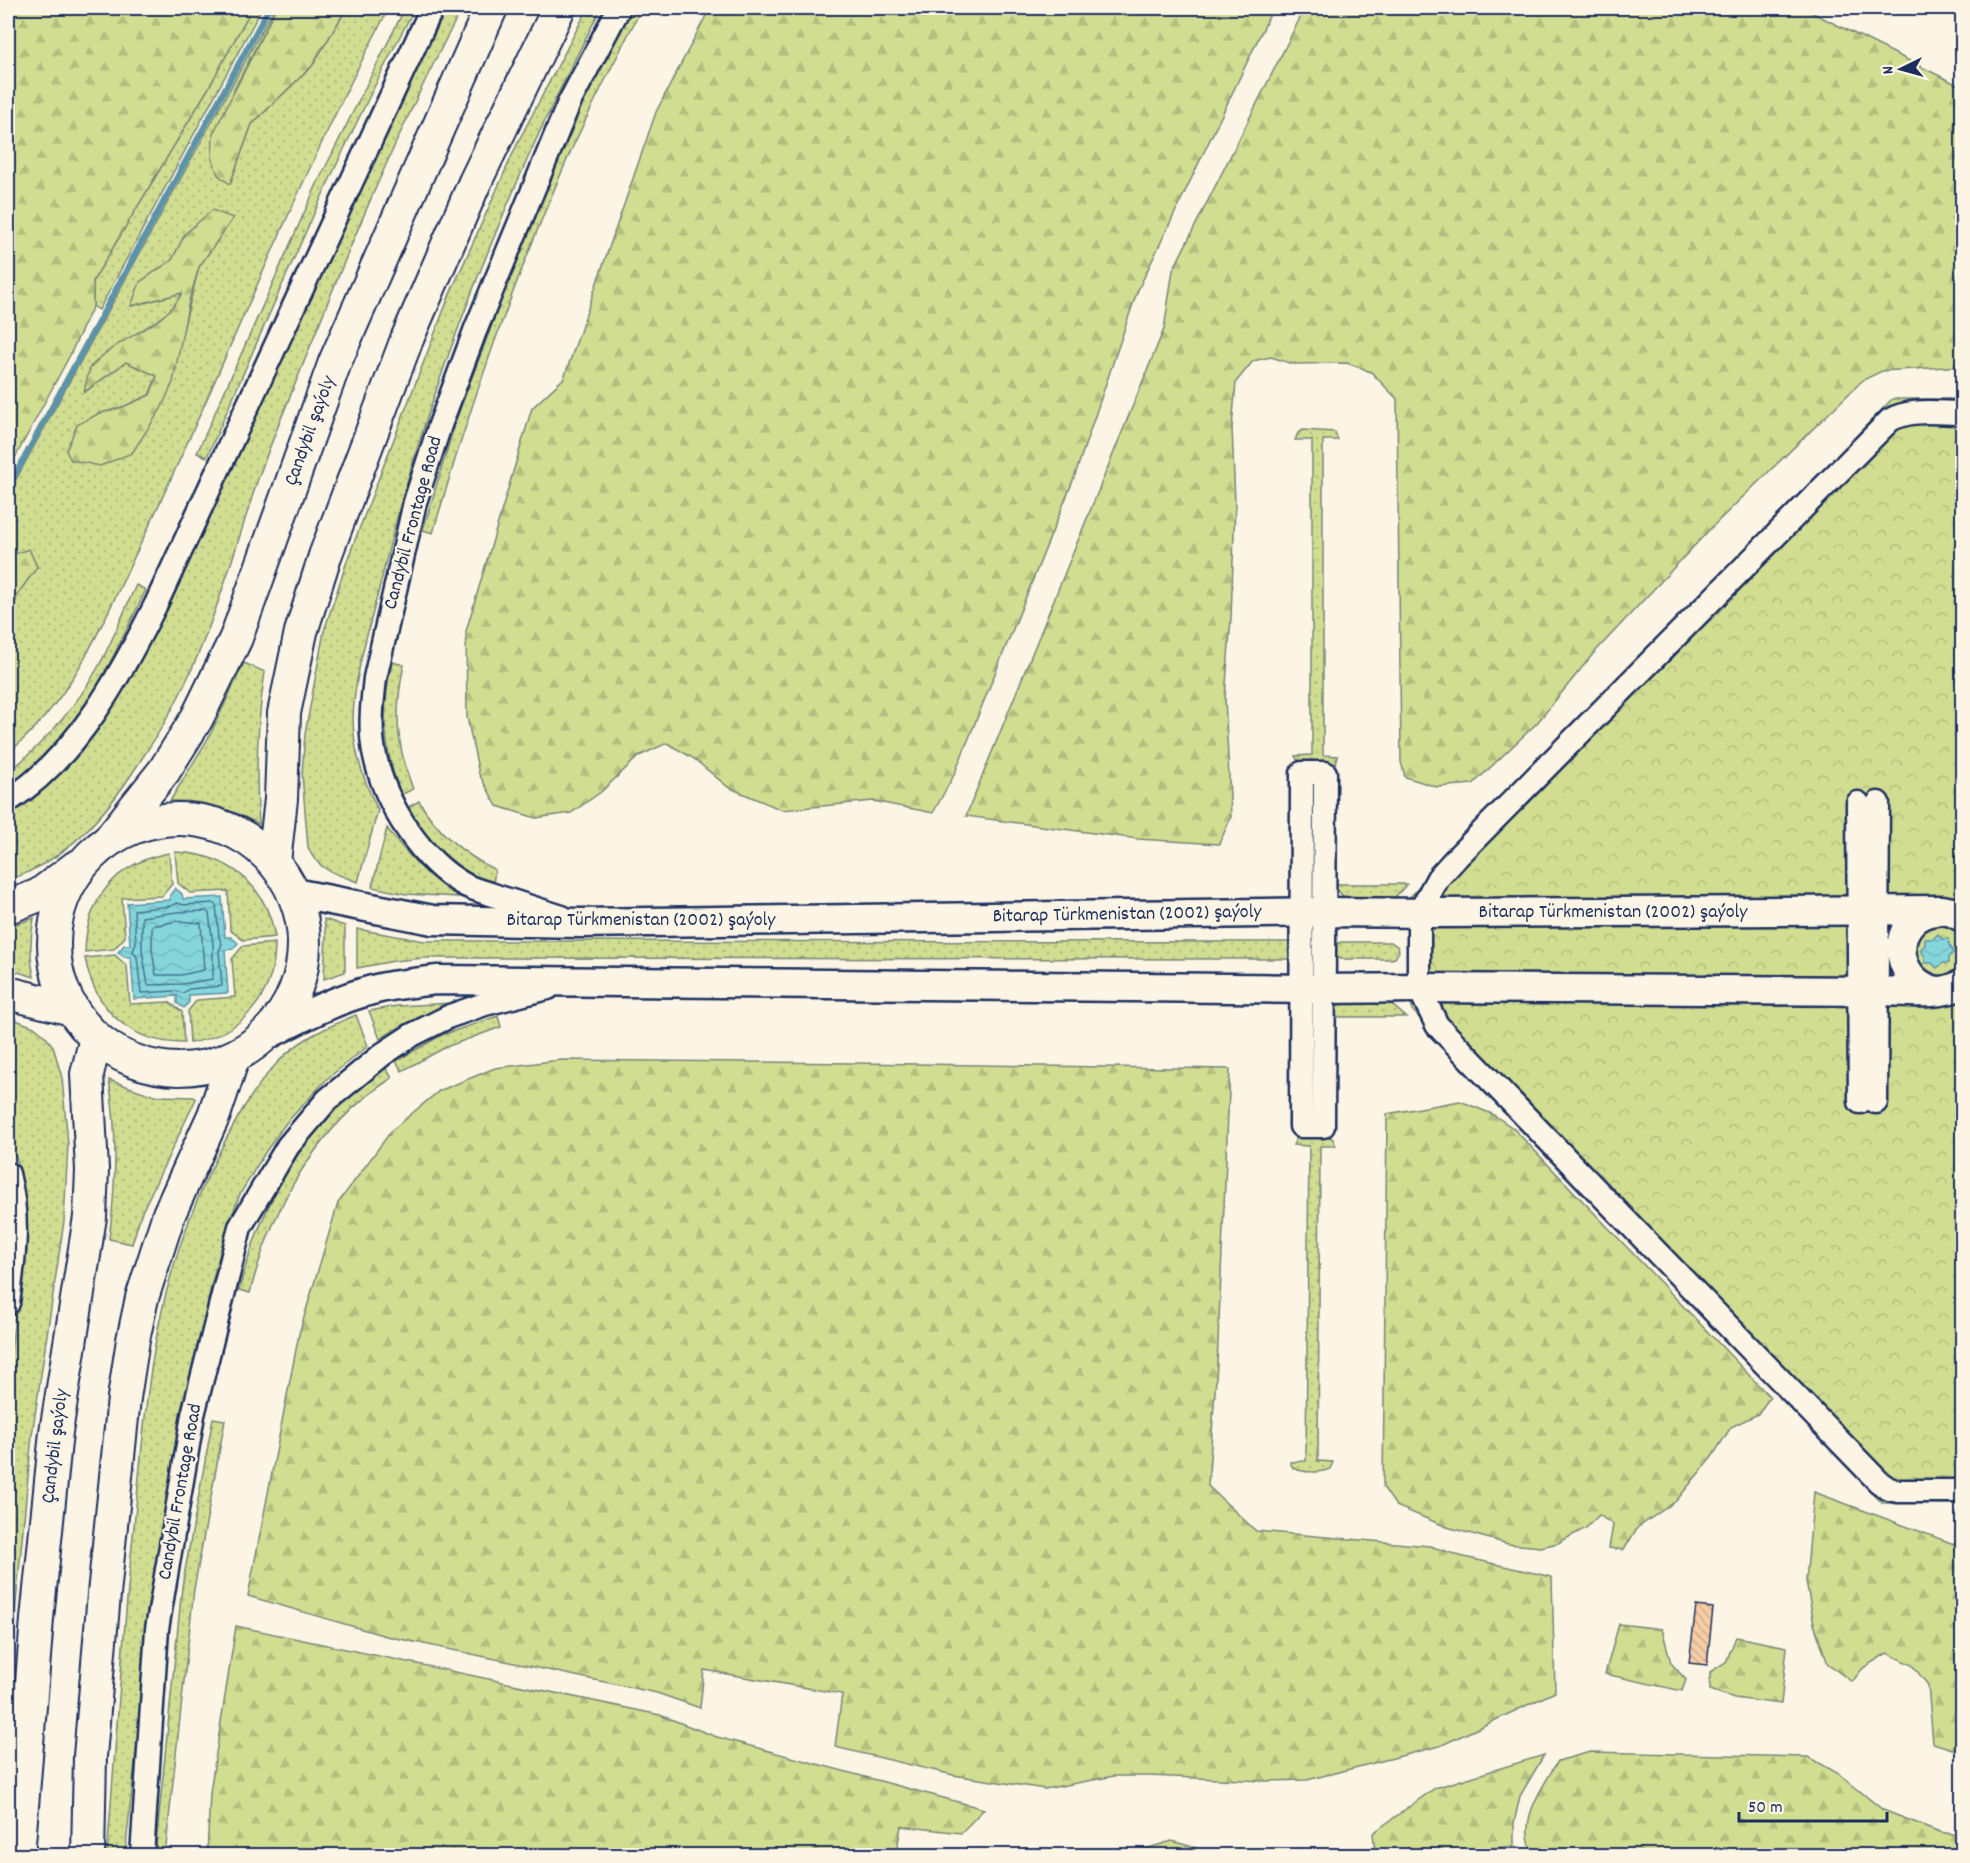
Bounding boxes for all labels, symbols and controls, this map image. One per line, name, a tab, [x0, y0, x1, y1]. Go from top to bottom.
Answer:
north arrow	[1871, 39, 1931, 99]
text: N	[1877, 65, 1900, 75]
street label: Çandybil şaýoly	[278, 371, 344, 490]
street label: Candybil Frontage Road	[377, 433, 451, 613]
street label: Bitarap Türkmenistan (2002) şaýoly	[992, 899, 1263, 931]
street label: Bitarap Türkmenistan (2002) şaýoly	[1479, 899, 1748, 927]
street label: Bitarap Türkmenistan (2002) şaýoly	[507, 907, 776, 935]
street label: Çandybil şaýoly	[35, 1386, 77, 1505]
street label: Candybil Frontage Road	[152, 1402, 210, 1582]
scale bar	[1739, 1785, 1888, 1823]
text: 50 m	[1748, 1796, 1783, 1821]

